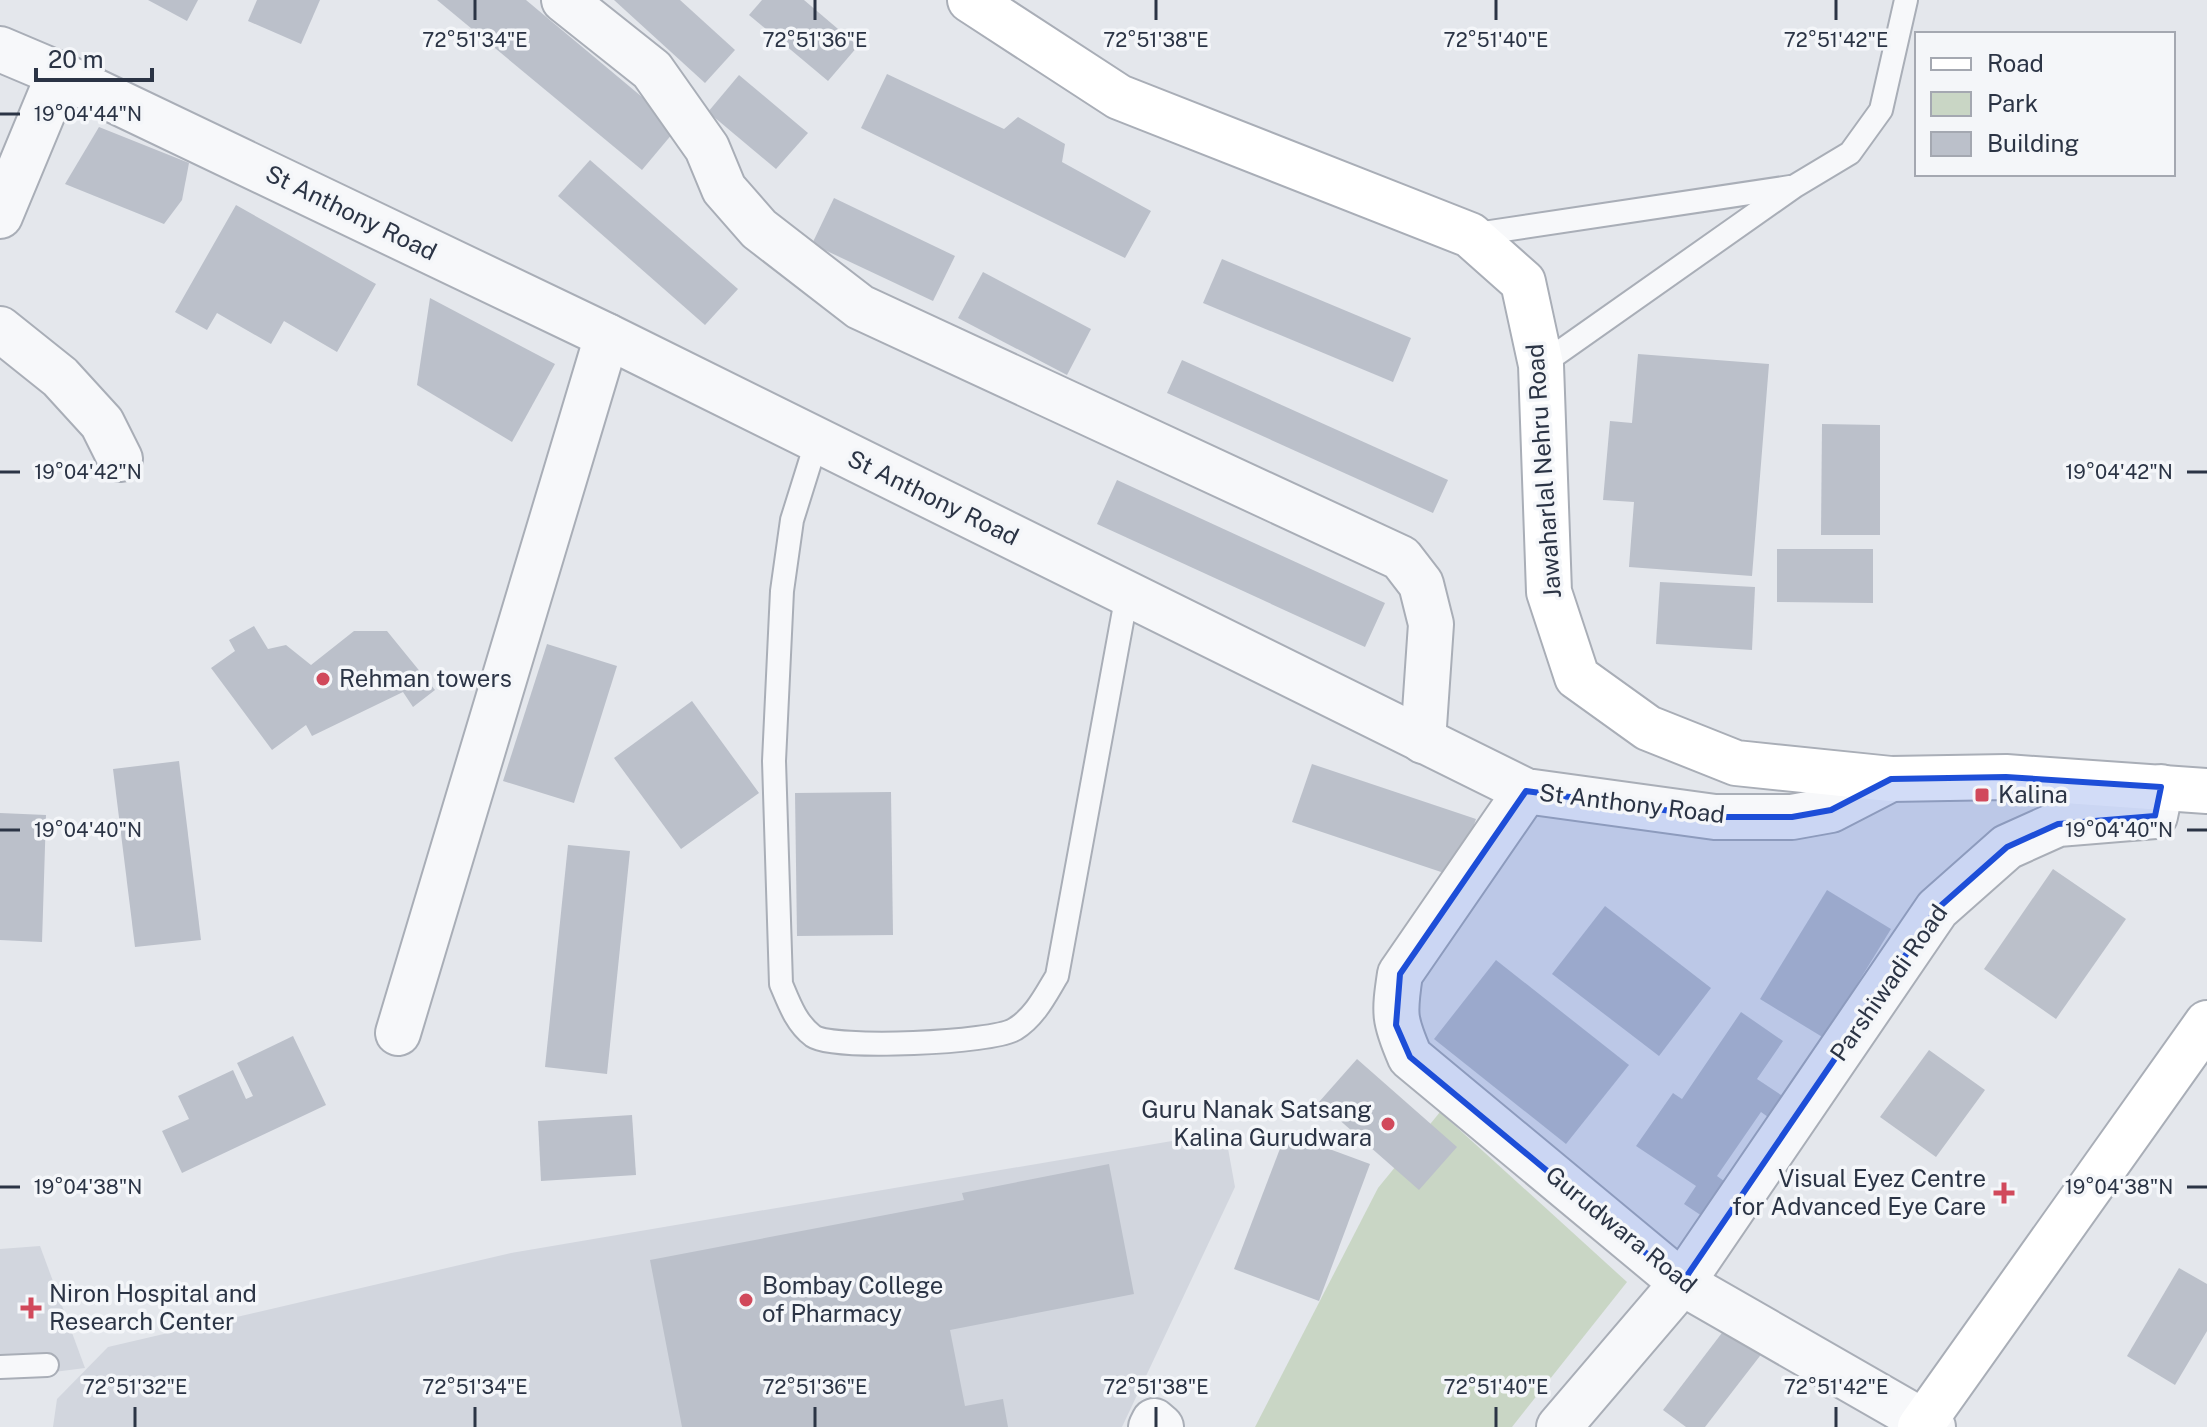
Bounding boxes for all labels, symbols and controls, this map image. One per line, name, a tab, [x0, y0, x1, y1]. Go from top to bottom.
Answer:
text: 72°51'34"E	[422, 28, 528, 52]
text: 72°51'36"E	[762, 28, 868, 52]
text: 72°51'38"E	[1103, 28, 1209, 52]
text: 72°51'40"E	[1444, 28, 1548, 52]
text: 72°51'42"E	[1784, 28, 1888, 52]
scale bar	[36, 32, 152, 82]
legend	[1915, 32, 2175, 176]
text: 20 m	[48, 45, 104, 73]
text: Road	[1987, 49, 2044, 77]
text: Park	[1987, 89, 2038, 117]
text: 19°04'44"N	[34, 102, 142, 126]
text: Building	[1987, 129, 2079, 157]
street label: St Anthony Road	[261, 159, 442, 266]
street label: Jawaharlal Nehru Road	[1520, 343, 1566, 599]
street label: St Anthony Road	[843, 444, 1024, 551]
text: 19°04'42"N	[34, 460, 142, 484]
text: 19°04'42"N	[2065, 460, 2173, 484]
place label: Rehman towers	[339, 664, 512, 692]
marker: Rehman towers	[314, 670, 332, 688]
street label: St Anthony Road	[1538, 778, 1727, 828]
place label: Kalina	[1998, 780, 2068, 808]
marker: Kalina	[1973, 786, 1991, 804]
text: 19°04'40"N	[34, 818, 142, 842]
text: 19°04'40"N	[2065, 818, 2173, 842]
street label: Parshiwadi Road	[1824, 899, 1953, 1066]
place label: Guru Nanak Satsang Kalina Gurudwara	[1141, 1095, 1372, 1151]
marker: Guru Nanak Satsang Kalina Gurudwara	[1379, 1115, 1397, 1133]
street label: Gurudwara Road	[1541, 1160, 1703, 1299]
place label: Visual Eyez Centre for Advanced Eye Care	[1732, 1164, 1986, 1220]
text: 19°04'38"N	[34, 1175, 142, 1199]
text: 19°04'38"N	[2065, 1175, 2173, 1199]
marker: Visual Eyez Centre for Advanced Eye Care	[1993, 1182, 2015, 1204]
place label: Bombay College of Pharmacy	[762, 1271, 943, 1327]
place label: Niron Hospital and Research Center	[49, 1279, 257, 1335]
marker: Bombay College of Pharmacy	[737, 1291, 755, 1309]
marker: Niron Hospital and Research Center	[20, 1297, 42, 1319]
text: 72°51'32"E	[83, 1375, 187, 1399]
text: 72°51'34"E	[422, 1375, 528, 1399]
text: 72°51'36"E	[762, 1375, 868, 1399]
text: 72°51'38"E	[1103, 1375, 1209, 1399]
text: 72°51'40"E	[1444, 1375, 1548, 1399]
text: 72°51'42"E	[1784, 1375, 1888, 1399]

